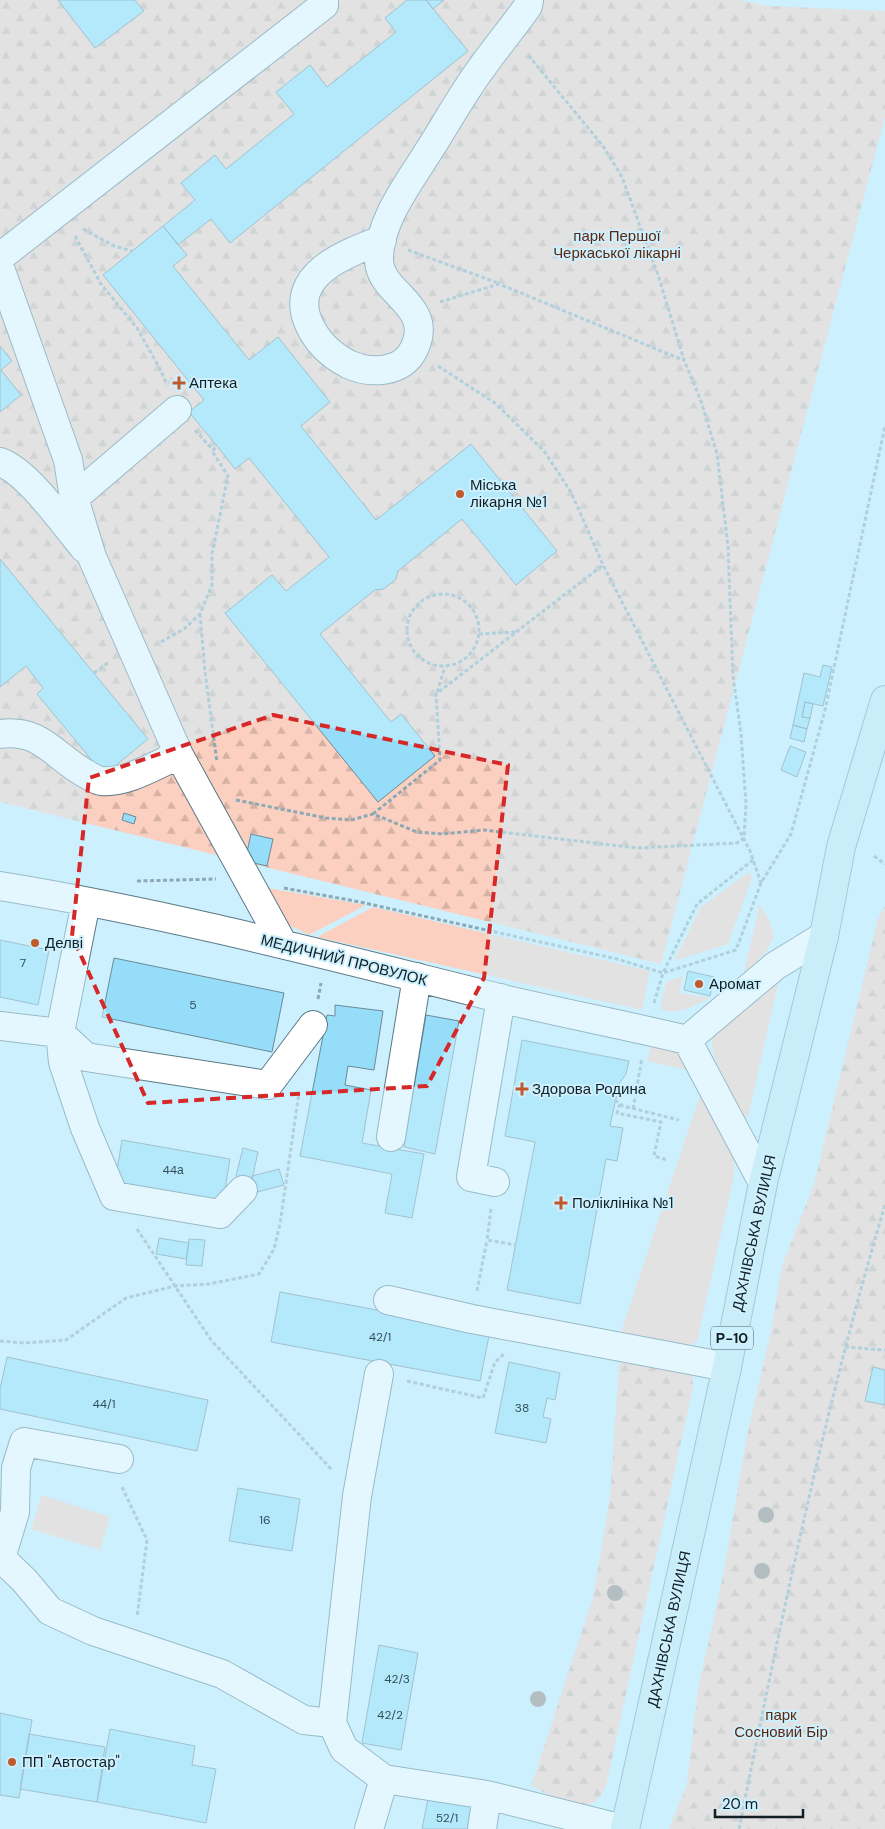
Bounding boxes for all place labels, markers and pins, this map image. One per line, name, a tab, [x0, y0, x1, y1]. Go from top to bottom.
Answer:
place label: Аптека	[189, 373, 238, 393]
marker: Аптека	[173, 377, 185, 389]
place label: Міська лікарня №1	[470, 475, 547, 512]
marker: Міська лікарня №1	[454, 488, 466, 500]
place label: Делві	[45, 933, 83, 953]
marker: Делві	[29, 937, 41, 949]
place label: Аромат	[709, 974, 761, 994]
marker: Аромат	[693, 978, 705, 990]
place label: Здорова Родина	[532, 1079, 647, 1099]
marker: Здорова Родина	[516, 1083, 528, 1095]
place label: Поліклініка №1	[572, 1193, 673, 1213]
marker: Поліклініка №1	[554, 1196, 568, 1210]
place label: ПП "Автостар"	[22, 1752, 120, 1772]
marker: ПП "Автостар"	[6, 1756, 18, 1768]

